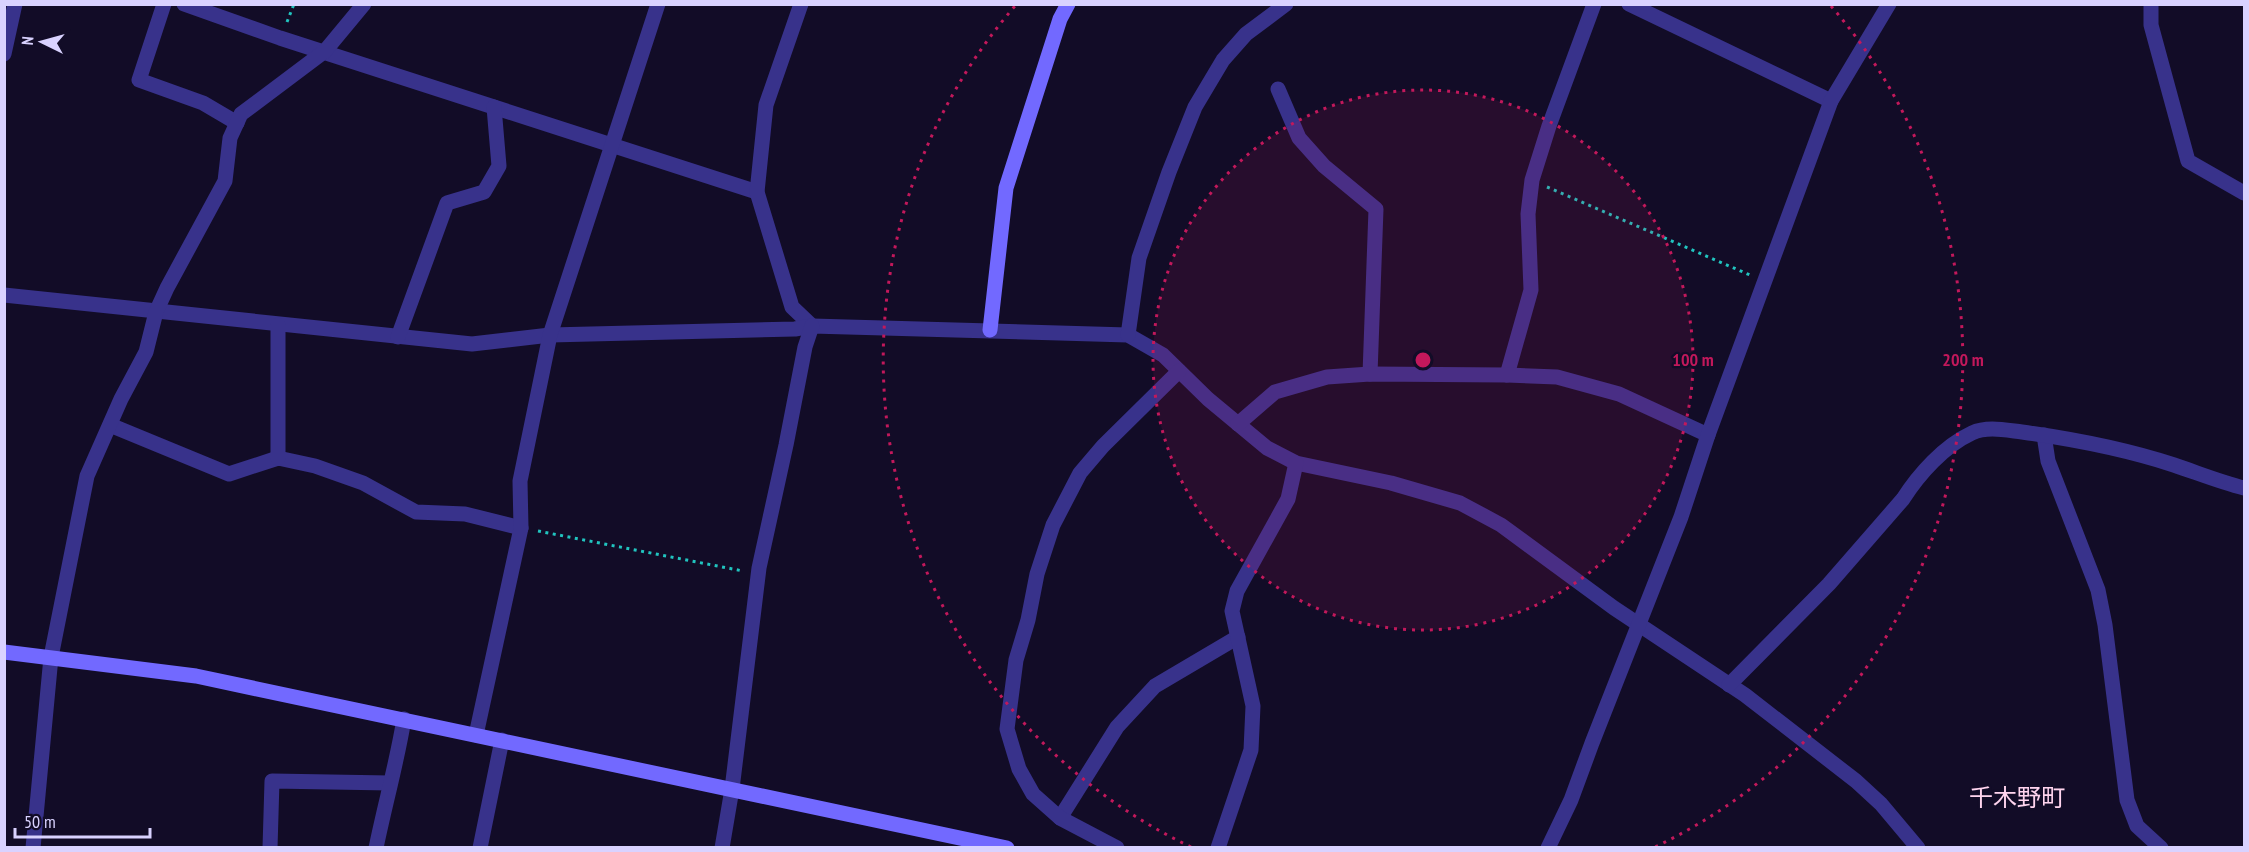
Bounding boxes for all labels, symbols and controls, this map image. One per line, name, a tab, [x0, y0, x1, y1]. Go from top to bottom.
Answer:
north arrow	[12, 12, 72, 72]
text: N	[17, 36, 37, 46]
text: 100 m	[1672, 348, 1714, 371]
text: 200 m	[1942, 348, 1984, 371]
centre of rings	[1413, 350, 1433, 370]
district label: 千木野町	[1969, 782, 2065, 813]
scale bar	[15, 801, 150, 839]
text: 50 m	[24, 810, 56, 833]

